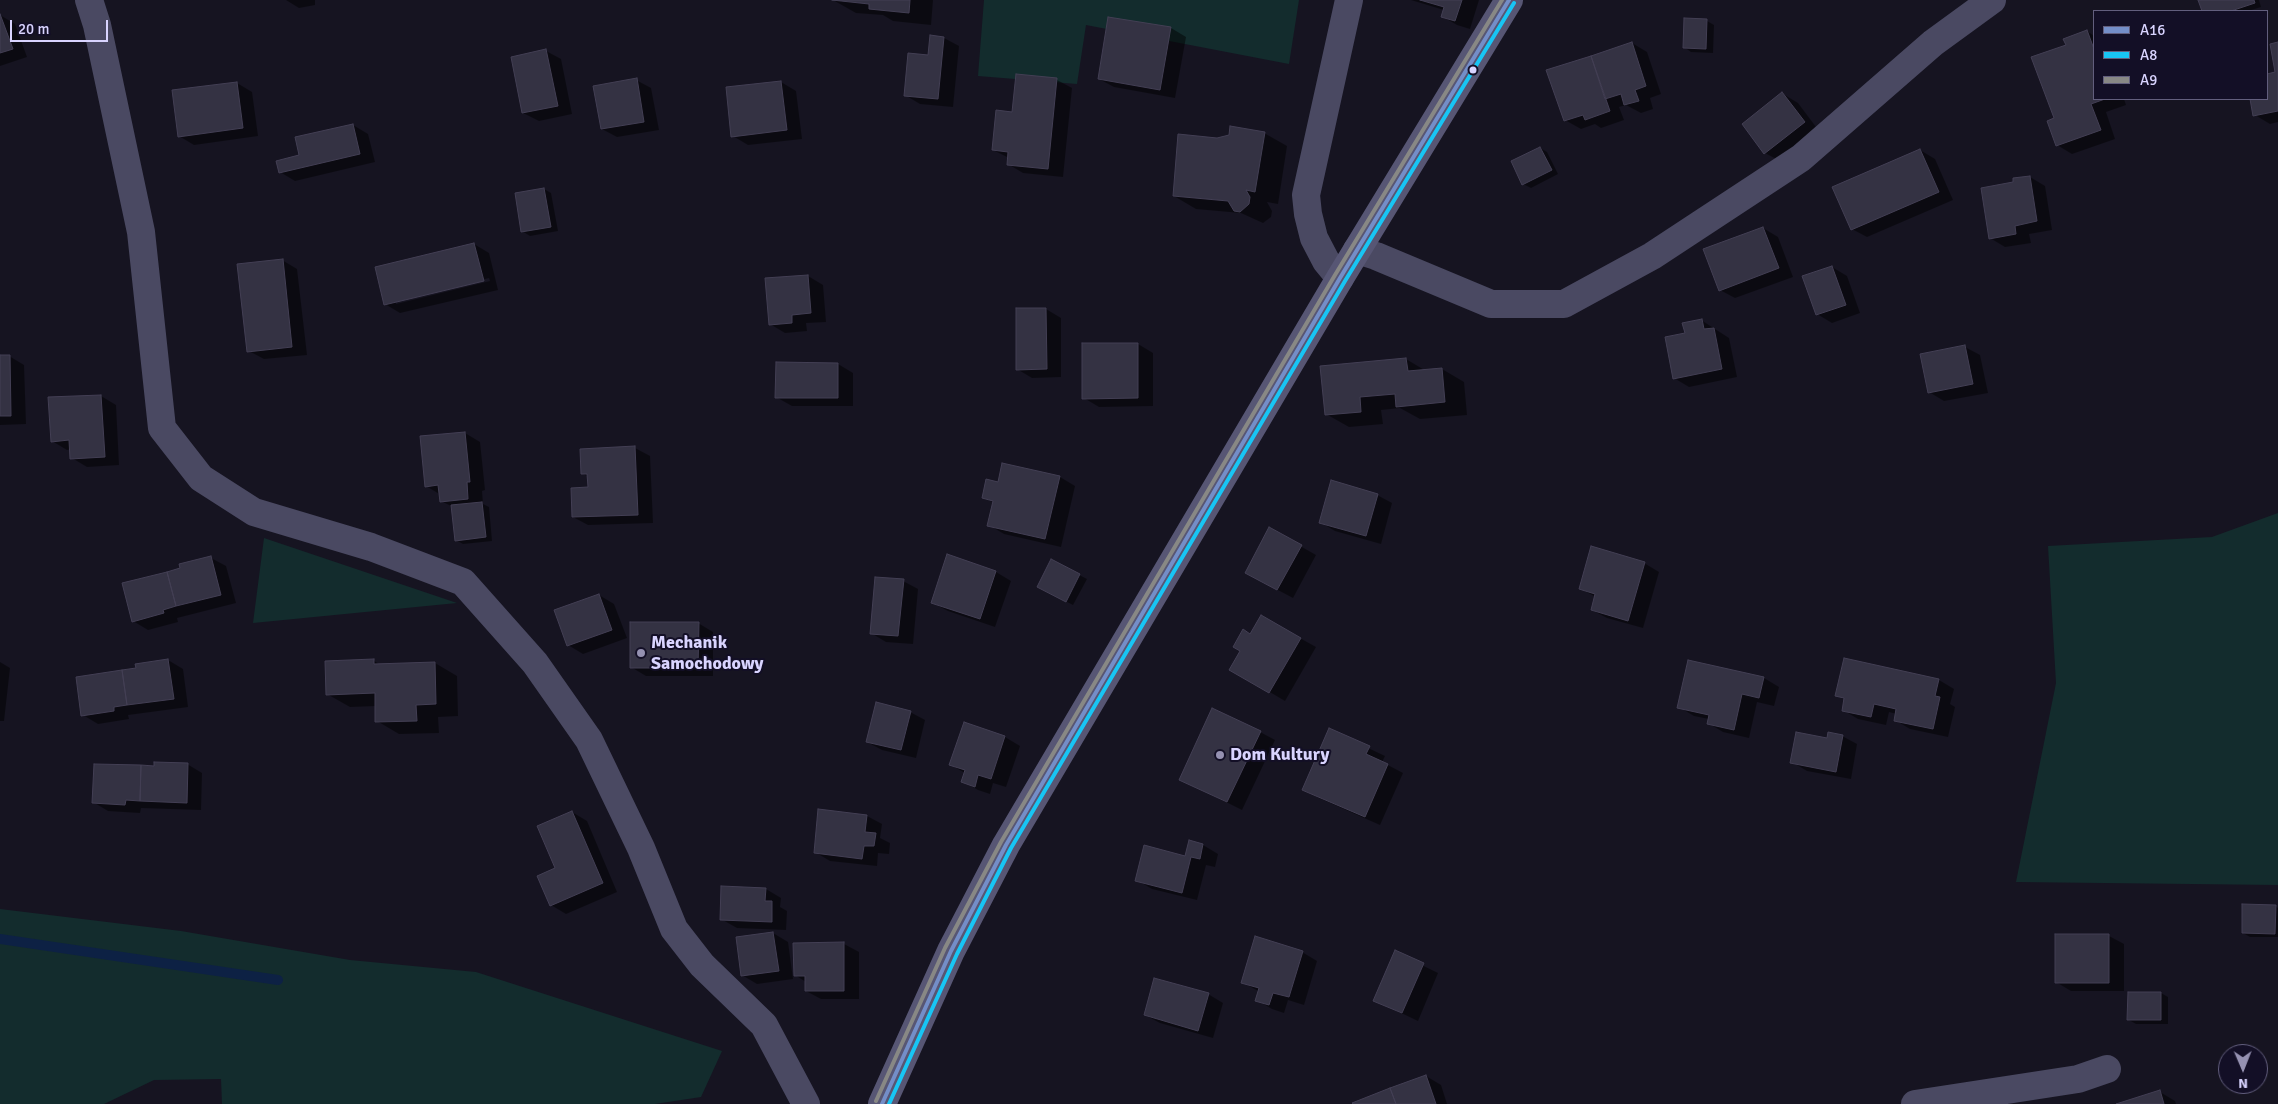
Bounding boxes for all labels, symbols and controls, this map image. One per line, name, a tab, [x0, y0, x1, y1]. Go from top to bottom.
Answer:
scale bar	[12, 10, 110, 42]
legend	[2093, 10, 2268, 100]
text: 20 m	[18, 20, 49, 38]
text: A16	[2140, 21, 2165, 39]
text: A8	[2140, 46, 2157, 64]
unlabelled marker	[1468, 65, 1478, 75]
text: A9	[2140, 71, 2157, 89]
place label: Mechanik Samochodowy	[651, 632, 764, 674]
marker: Mechanik Samochodowy	[635, 647, 647, 659]
place label: Dom Kultury	[1230, 744, 1329, 766]
marker: Dom Kultury	[1214, 749, 1226, 761]
north arrow	[2218, 1044, 2268, 1094]
text: N	[2238, 1075, 2248, 1092]

